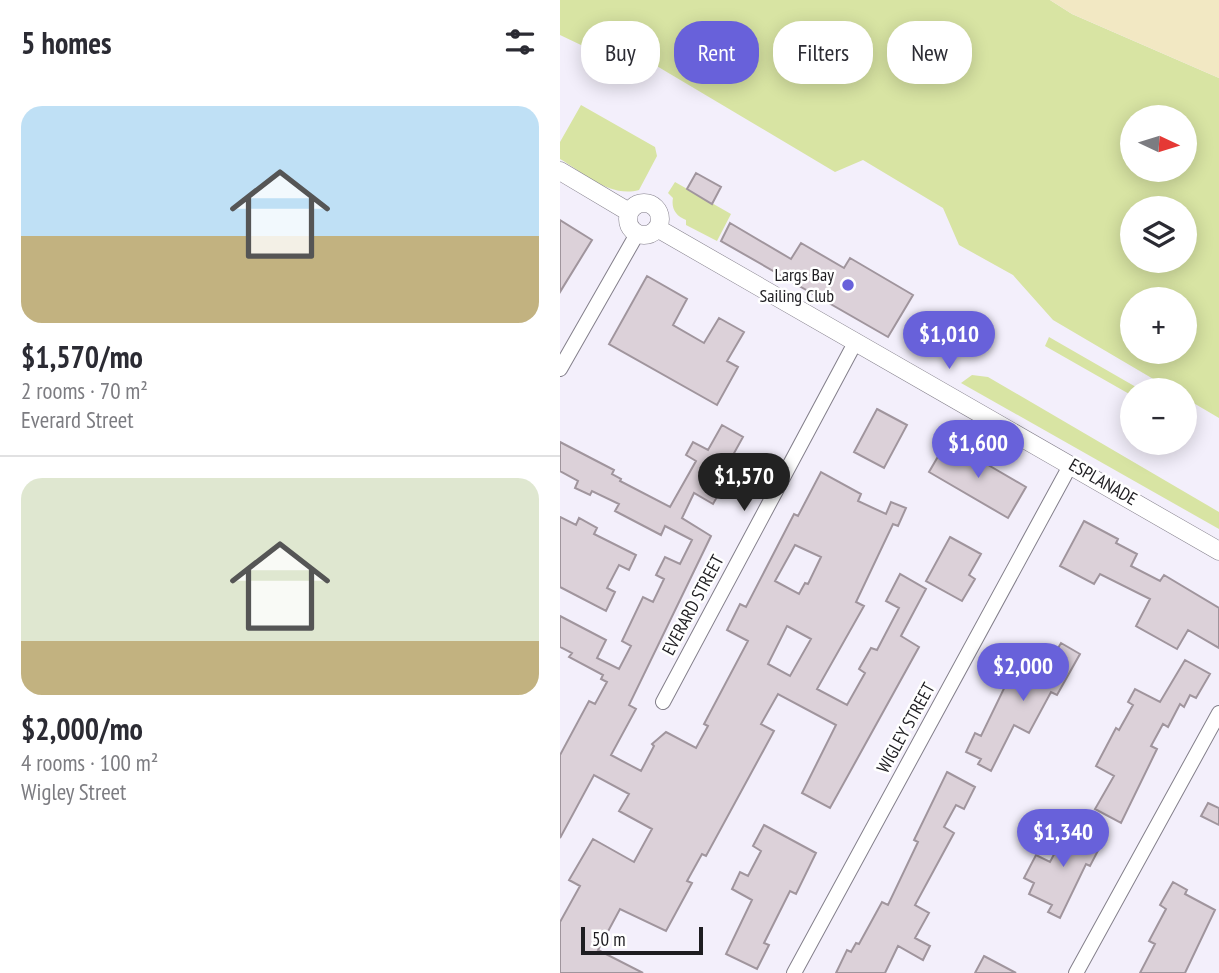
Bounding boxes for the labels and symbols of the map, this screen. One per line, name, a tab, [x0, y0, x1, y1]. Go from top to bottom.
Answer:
north arrow	[1120, 105, 1197, 182]
place label: Largs Bay Sailing Club	[760, 263, 834, 307]
marker: Largs Bay Sailing Club	[840, 277, 856, 293]
pin: $1,010	[892, 312, 1006, 371]
pin: $1,600	[921, 420, 1035, 480]
street label: ESPLANADE	[1065, 453, 1141, 510]
pin: $1,570	[687, 454, 801, 513]
street label: EVERARD STREET	[657, 551, 729, 659]
pin: $2,000	[966, 644, 1080, 703]
street label: WIGLEY STREET	[871, 679, 940, 777]
pin: $1,340	[1006, 810, 1120, 869]
scale bar	[581, 924, 704, 956]

